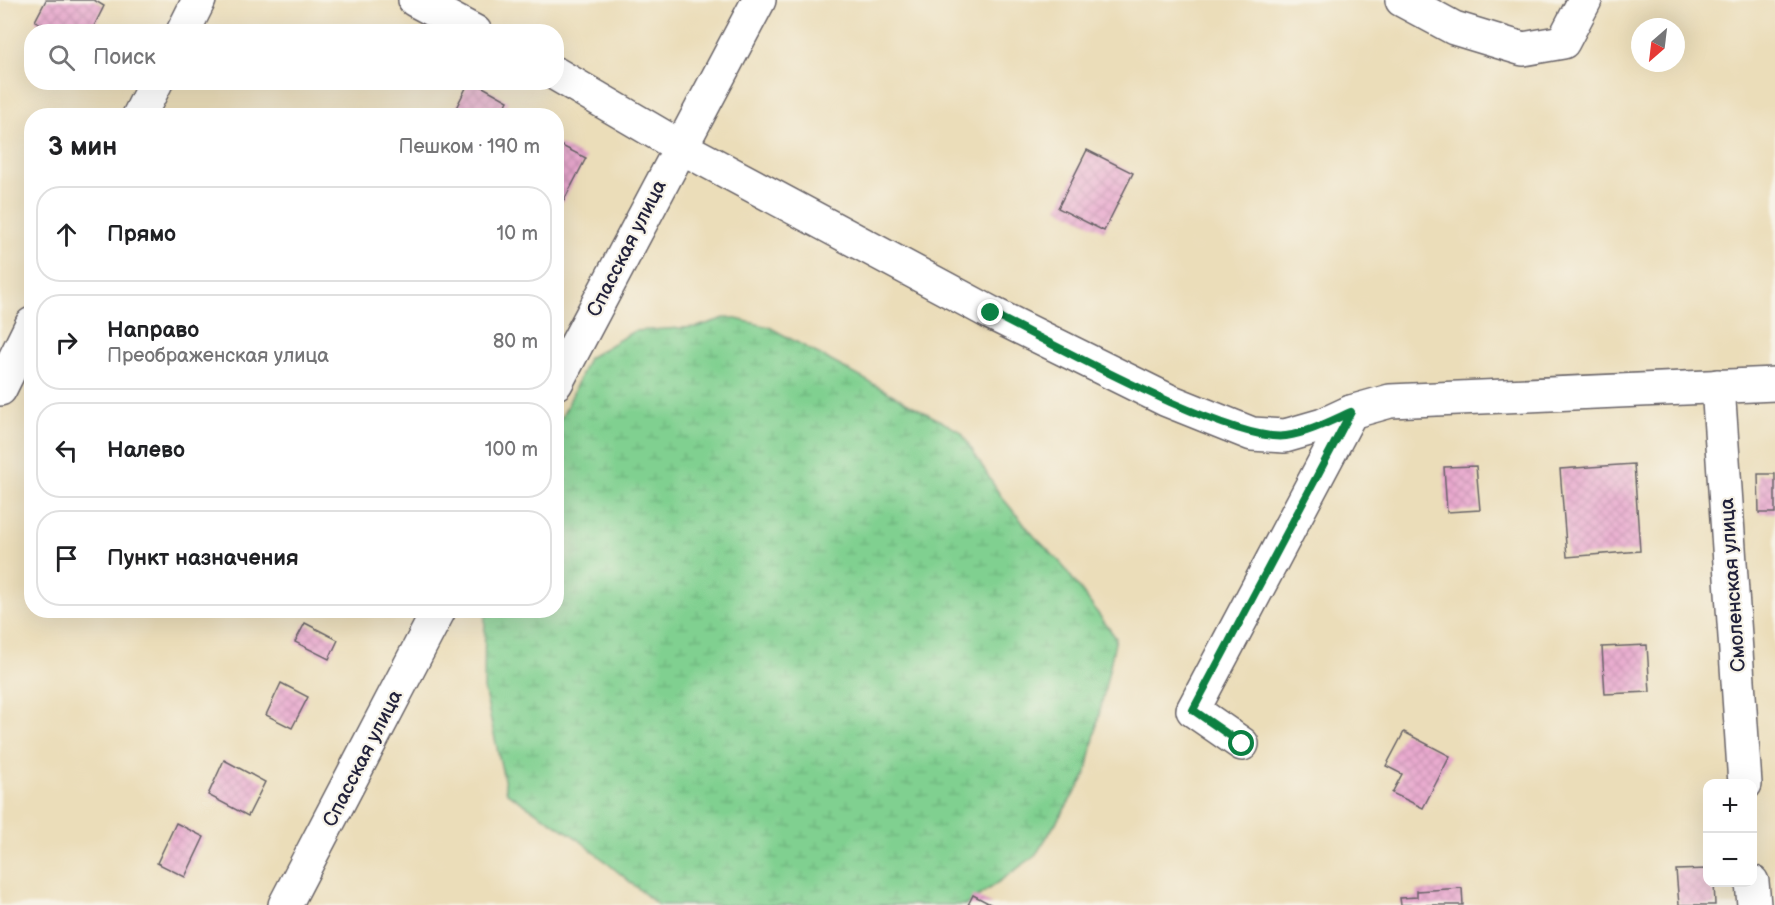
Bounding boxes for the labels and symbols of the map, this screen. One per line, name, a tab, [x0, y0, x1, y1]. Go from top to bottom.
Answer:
north arrow	[1631, 18, 1685, 72]
street label: Спасская улица	[582, 176, 672, 321]
route end	[977, 299, 1003, 325]
street label: Смоленская улица	[1715, 497, 1751, 673]
street label: Спасская улица	[318, 686, 408, 831]
route start	[1228, 730, 1254, 756]

